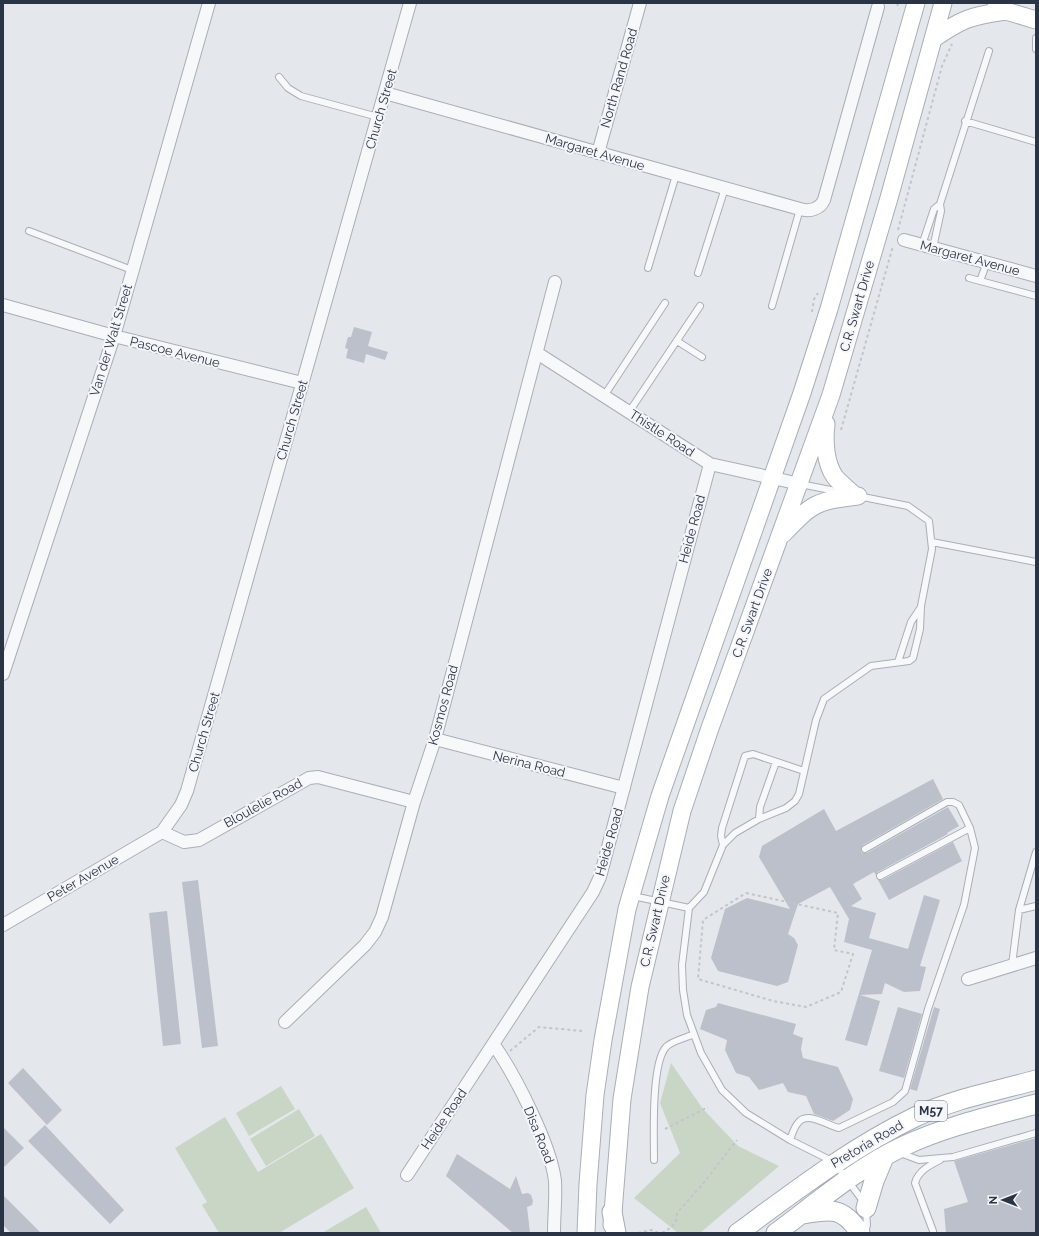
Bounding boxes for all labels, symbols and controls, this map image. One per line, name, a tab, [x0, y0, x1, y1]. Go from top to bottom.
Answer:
street label: North Rand Road	[598, 26, 640, 130]
street label: Church Street	[362, 67, 400, 151]
street label: Margaret Avenue	[544, 131, 647, 173]
street label: Margaret Avenue	[918, 237, 1022, 279]
street label: C.R. Swart Drive	[837, 258, 877, 353]
street label: Van der Walt Street	[87, 282, 135, 398]
street label: Pascoe Avenue	[128, 334, 222, 371]
street label: Church Street	[273, 378, 311, 462]
street label: Thistle Road	[627, 406, 697, 460]
street label: Heide Road	[676, 493, 708, 565]
street label: C.R. Swart Drive	[729, 566, 775, 660]
street label: Kosmos Road	[425, 663, 461, 747]
street label: Church Street	[185, 690, 223, 774]
street label: Nerina Road	[491, 748, 567, 780]
street label: Bloulelie Road	[221, 775, 305, 831]
street label: Heide Road	[592, 806, 626, 878]
street label: Peter Avenue	[45, 851, 122, 905]
street label: C.R. Swart Drive	[637, 873, 673, 969]
street label: Heide Road	[418, 1086, 470, 1152]
road number: M57	[915, 1101, 947, 1121]
street label: Disa Road	[521, 1104, 557, 1166]
street label: Pretoria Road	[828, 1117, 906, 1171]
north arrow	[983, 1180, 1023, 1220]
text: N	[987, 1196, 1000, 1204]

